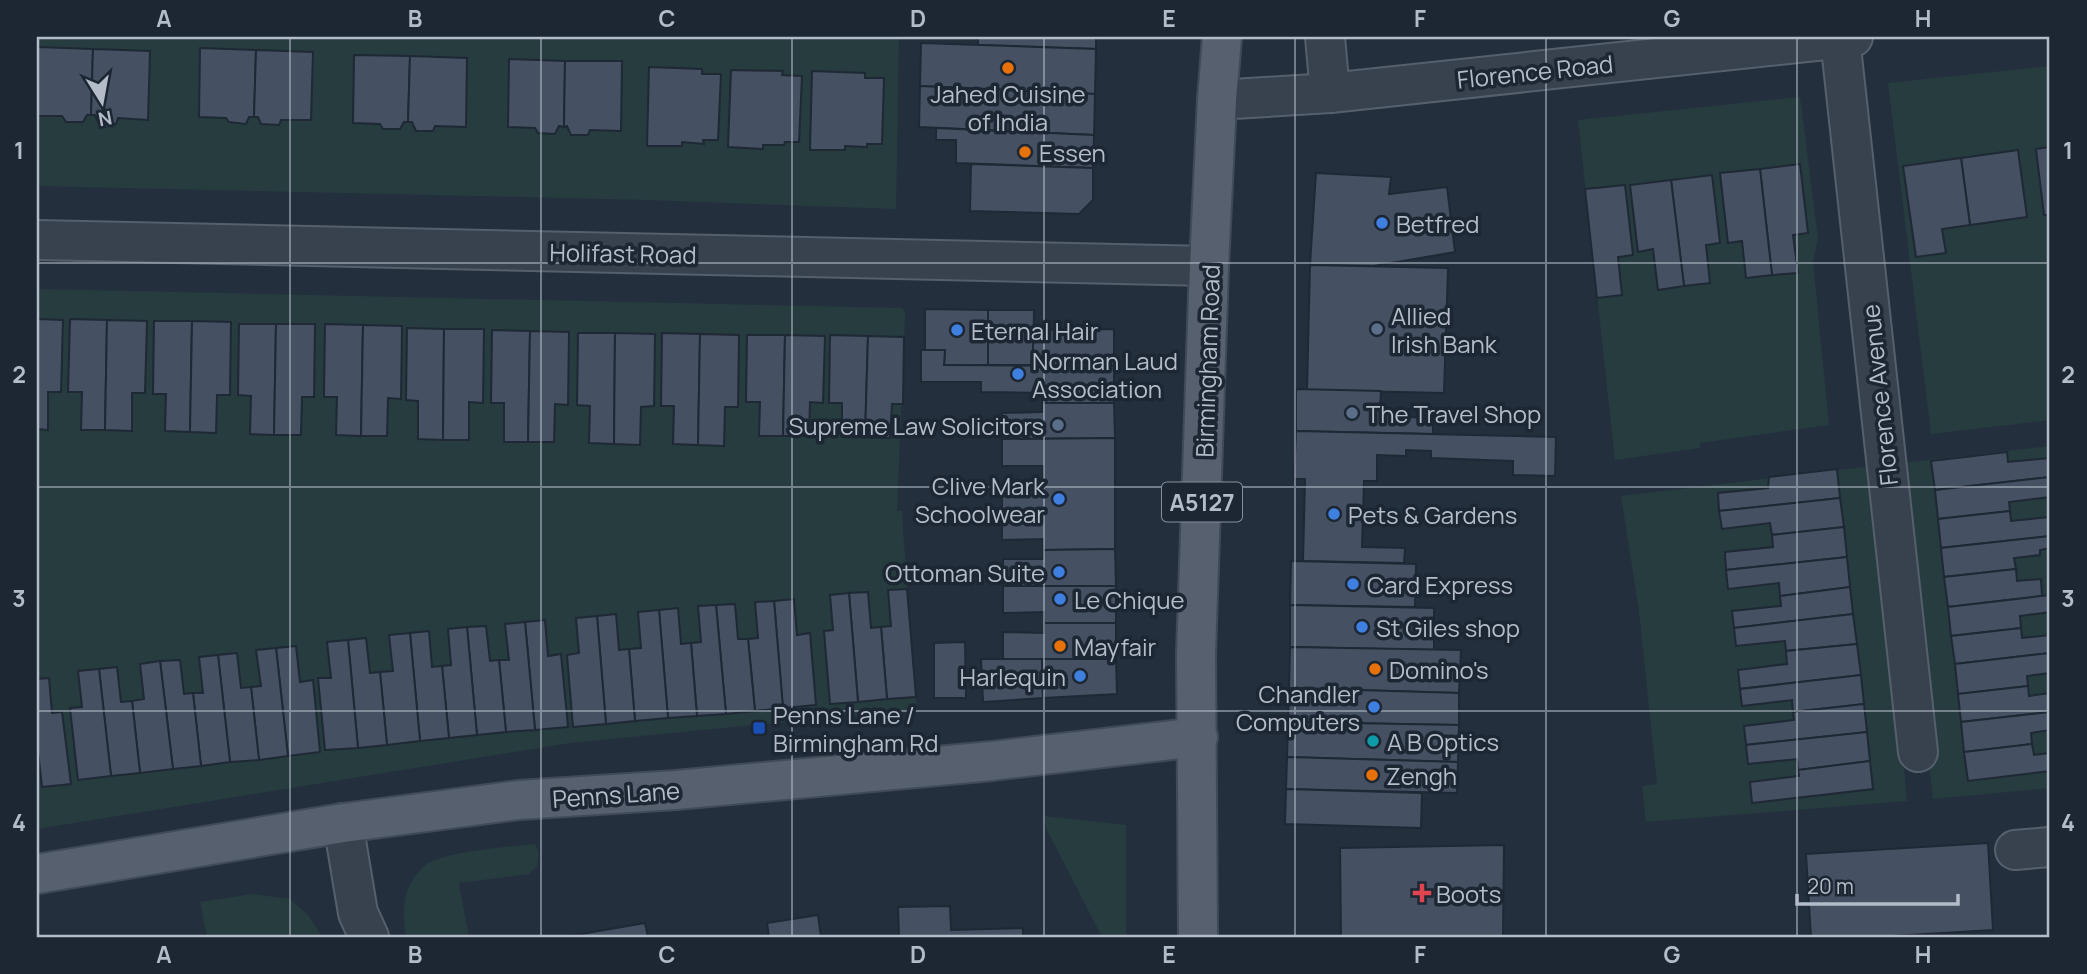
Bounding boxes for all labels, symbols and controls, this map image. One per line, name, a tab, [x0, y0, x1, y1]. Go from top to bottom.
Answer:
text: A	[156, 2, 172, 34]
text: B	[408, 2, 422, 34]
text: C	[659, 2, 676, 34]
text: D	[910, 2, 926, 34]
text: E	[1162, 2, 1176, 34]
text: F	[1414, 2, 1426, 34]
text: G	[1664, 2, 1681, 34]
text: H	[1915, 2, 1931, 34]
street label: Florence Road	[1455, 46, 1615, 96]
marker: Jahed Cuisine of India	[1000, 60, 1016, 76]
north arrow	[66, 66, 136, 136]
place label: Jahed Cuisine of India	[930, 77, 1086, 138]
text: N	[96, 105, 114, 133]
text: 1	[14, 134, 24, 166]
text: 1	[2063, 134, 2073, 166]
place label: Essen	[1039, 136, 1106, 169]
marker: Essen	[1017, 144, 1033, 160]
place label: Betfred	[1396, 207, 1480, 240]
marker: Betfred	[1374, 215, 1390, 231]
street label: Holifast Road	[549, 235, 697, 271]
street label: Birmingham Road	[1187, 264, 1227, 458]
place label: Allied Irish Bank	[1391, 299, 1498, 360]
street label: Florence Avenue	[1853, 303, 1905, 487]
place label: Eternal Hair	[971, 314, 1099, 347]
marker: Allied Irish Bank	[1369, 321, 1385, 337]
marker: Eternal Hair	[949, 322, 965, 338]
place label: Norman Laud Association	[1032, 344, 1178, 405]
text: 2	[12, 358, 26, 390]
text: 2	[2061, 358, 2075, 390]
marker: Norman Laud Association	[1010, 366, 1026, 382]
place label: The Travel Shop	[1366, 397, 1541, 430]
marker: The Travel Shop	[1344, 405, 1360, 421]
place label: Supreme Law Solicitors	[788, 409, 1044, 442]
marker: Supreme Law Solicitors	[1050, 417, 1066, 433]
place label: Clive Mark Schoolwear	[915, 469, 1046, 530]
road number: A5127	[1162, 482, 1242, 522]
marker: Clive Mark Schoolwear	[1051, 491, 1067, 507]
place label: Pets & Gardens	[1348, 498, 1517, 531]
marker: Pets & Gardens	[1326, 506, 1342, 522]
place label: Ottoman Suite	[885, 556, 1045, 589]
marker: Ottoman Suite	[1051, 564, 1067, 580]
place label: Card Express	[1367, 568, 1513, 601]
marker: Card Express	[1345, 576, 1361, 592]
text: 3	[12, 582, 26, 614]
text: 3	[2061, 582, 2075, 614]
place label: Le Chique	[1074, 583, 1185, 616]
marker: Le Chique	[1052, 591, 1068, 607]
place label: St Giles shop	[1376, 611, 1520, 644]
marker: St Giles shop	[1354, 619, 1370, 635]
place label: Mayfair	[1074, 630, 1156, 663]
marker: Mayfair	[1052, 638, 1068, 654]
place label: Domino's	[1389, 653, 1489, 686]
place label: Harlequin	[960, 660, 1066, 693]
marker: Domino's	[1367, 661, 1383, 677]
marker: Harlequin	[1072, 668, 1088, 684]
place label: Chandler Computers	[1236, 677, 1360, 738]
place label: Penns Lane / Birmingham Rd	[773, 698, 938, 759]
marker: Chandler Computers	[1366, 699, 1382, 715]
marker: Penns Lane / Birmingham Rd	[751, 720, 767, 736]
place label: A B Optics	[1387, 725, 1499, 758]
marker: A B Optics	[1365, 733, 1381, 749]
place label: Zengh	[1386, 759, 1457, 792]
marker: Zengh	[1364, 767, 1380, 783]
street label: Penns Lane	[551, 773, 681, 815]
text: 4	[12, 806, 26, 838]
text: 4	[2061, 806, 2075, 838]
scale bar	[1797, 862, 1958, 906]
text: 20 m	[1807, 872, 1854, 900]
place label: Boots	[1436, 877, 1501, 910]
marker: Boots	[1414, 885, 1430, 901]
text: A	[156, 938, 172, 970]
text: B	[408, 938, 422, 970]
text: C	[659, 938, 676, 970]
text: D	[910, 938, 926, 970]
text: E	[1162, 938, 1176, 970]
text: F	[1414, 938, 1426, 970]
text: G	[1664, 938, 1681, 970]
text: H	[1915, 938, 1931, 970]

